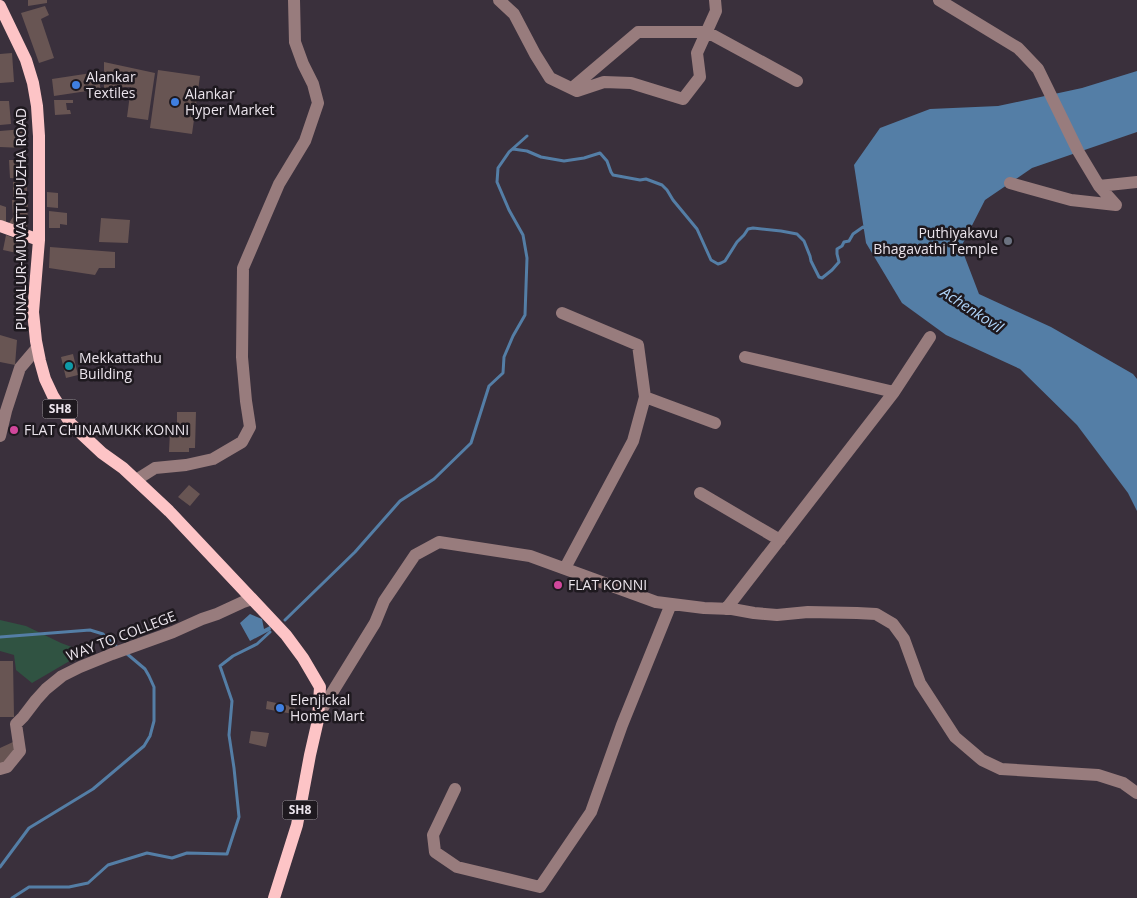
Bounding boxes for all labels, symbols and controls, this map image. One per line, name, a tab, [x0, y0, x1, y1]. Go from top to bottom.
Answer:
place label: Alankar Textiles	[86, 67, 136, 102]
marker: Alankar Textiles	[70, 79, 82, 91]
place label: Alankar Hyper Market	[185, 84, 274, 119]
marker: Alankar Hyper Market	[169, 96, 181, 108]
street label: PUNALUR-MUVATTUPUZHA ROAD	[11, 108, 30, 330]
place label: Puthiyakavu Bhagavathi Temple	[873, 223, 998, 258]
marker: Puthiyakavu Bhagavathi Temple	[1002, 235, 1014, 247]
water label: Achenkovil	[937, 281, 1008, 337]
place label: Mekkattathu Building	[79, 348, 162, 383]
marker: Mekkattathu Building	[63, 360, 75, 372]
road number: SH8	[42, 399, 78, 418]
place label: FLAT CHINAMUKK KONNI	[24, 420, 189, 439]
marker: FLAT CHINAMUKK KONNI	[8, 424, 20, 436]
place label: FLAT KONNI	[568, 575, 647, 594]
marker: FLAT KONNI	[552, 579, 564, 591]
street label: WAY TO COLLEGE	[63, 606, 178, 665]
place label: Elenjickal Home Mart	[290, 690, 364, 725]
marker: Elenjickal Home Mart	[274, 702, 286, 714]
road number: SH8	[282, 800, 318, 820]

